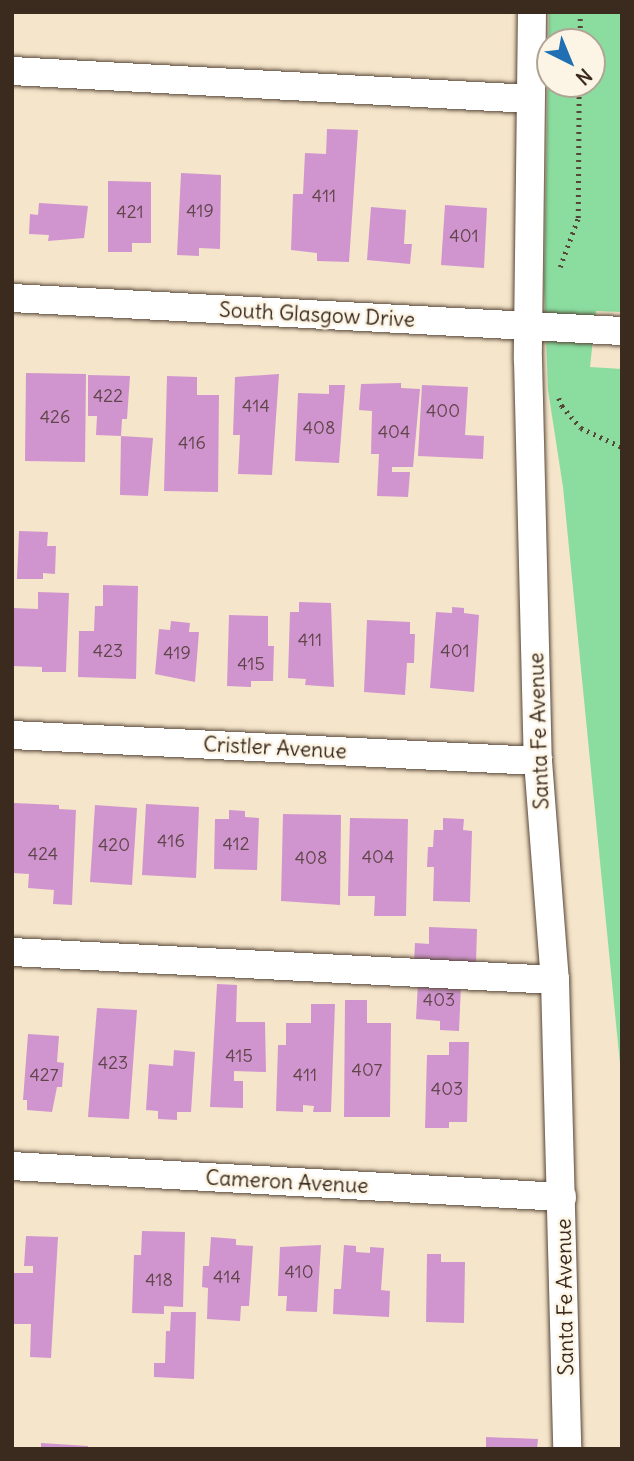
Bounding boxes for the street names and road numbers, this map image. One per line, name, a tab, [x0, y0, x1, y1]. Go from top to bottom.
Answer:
street label: South Glasgow Drive	[218, 297, 416, 333]
street label: Santa Fe Avenue	[524, 652, 554, 810]
street label: Cristler Avenue	[203, 732, 347, 764]
street label: Cameron Avenue	[205, 1165, 369, 1199]
street label: Santa Fe Avenue	[551, 1218, 579, 1376]

